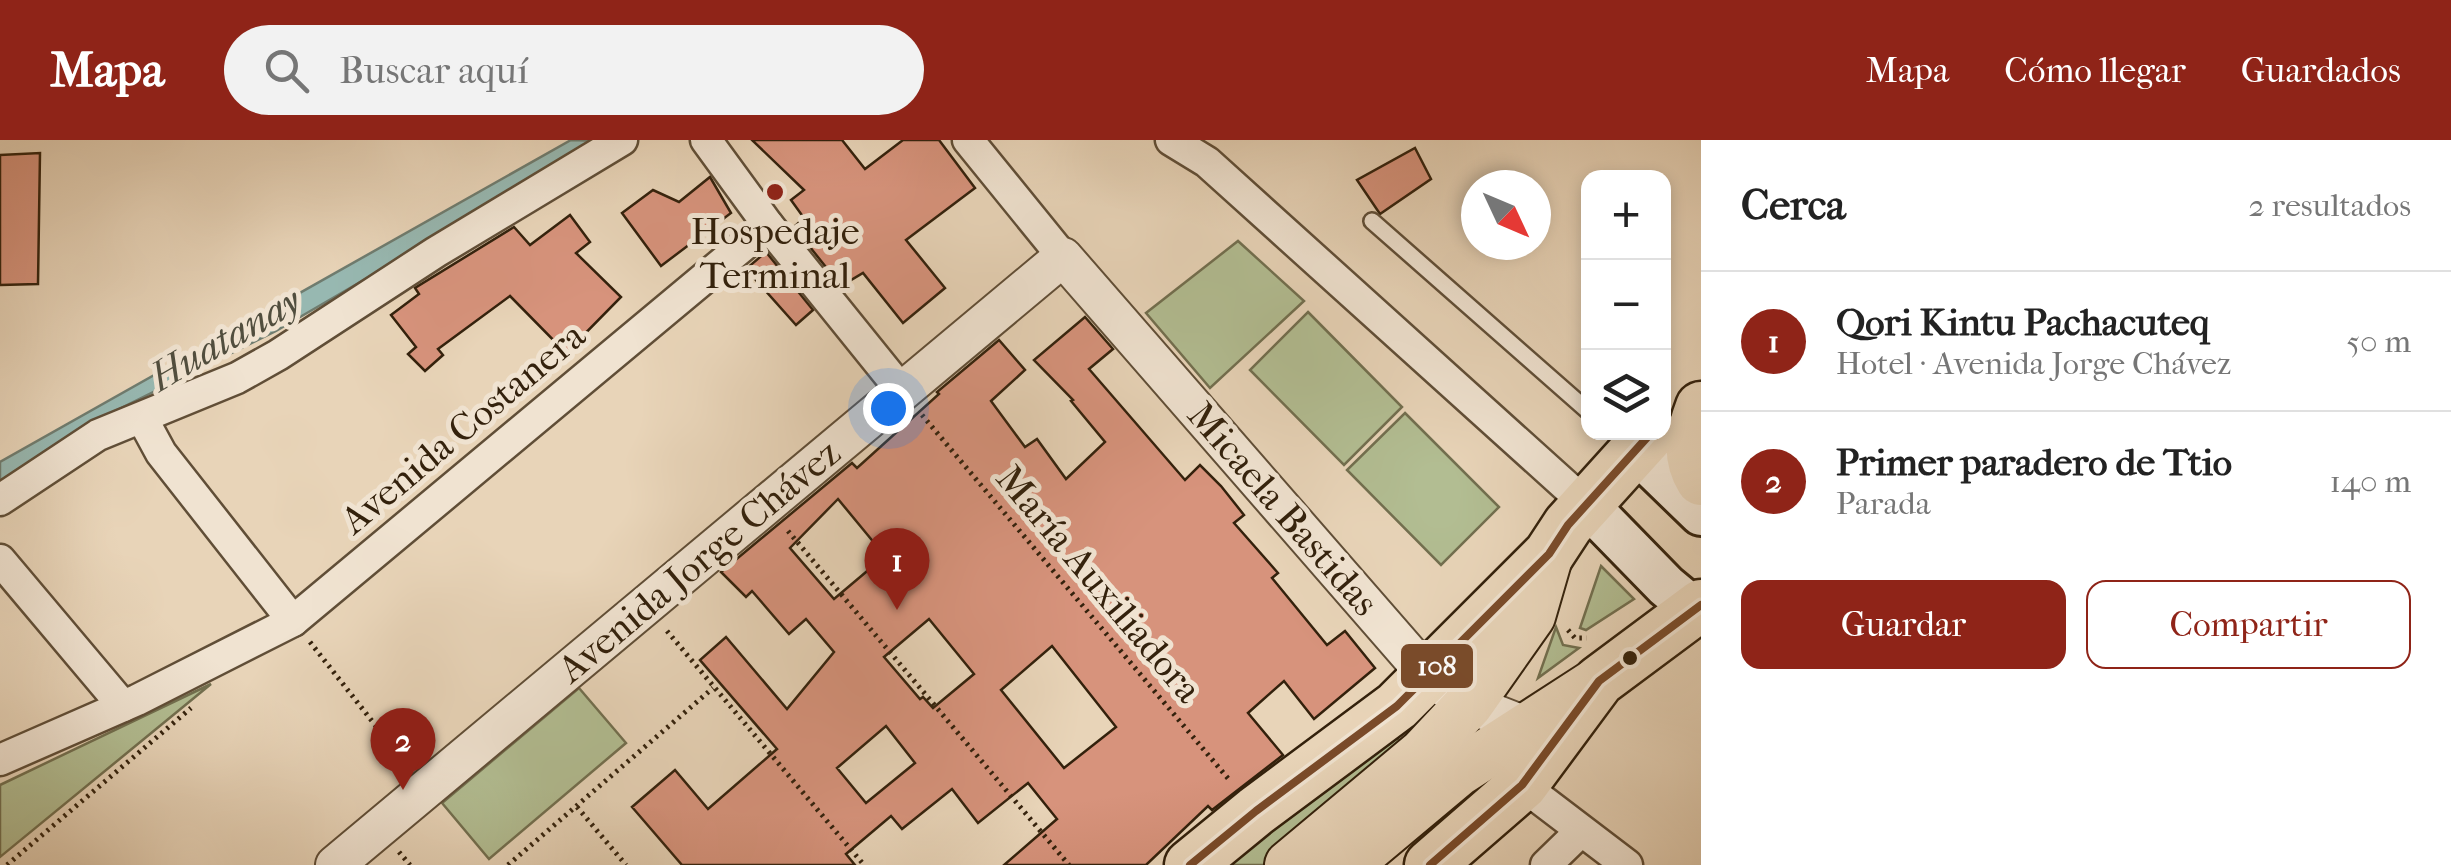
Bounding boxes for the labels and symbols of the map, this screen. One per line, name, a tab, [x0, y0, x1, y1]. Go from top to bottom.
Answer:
north arrow	[1461, 170, 1551, 260]
marker: Hospedaje Terminal	[764, 181, 786, 203]
place label: Hospedaje Terminal	[691, 209, 859, 298]
water label: Huatanay	[140, 277, 310, 402]
street label: Avenida Costanera	[330, 313, 595, 544]
your location	[863, 383, 914, 434]
street label: Micaela Bastidas	[1178, 393, 1388, 625]
street label: Avenida Jorge Chávez	[547, 430, 849, 693]
street label: María Auxiliadora	[987, 457, 1211, 712]
pin: 1	[864, 528, 930, 610]
line badge: 108	[1399, 642, 1475, 690]
unlabelled marker	[1620, 648, 1640, 668]
text: 108	[1417, 649, 1457, 682]
pin: 2	[370, 708, 436, 790]

